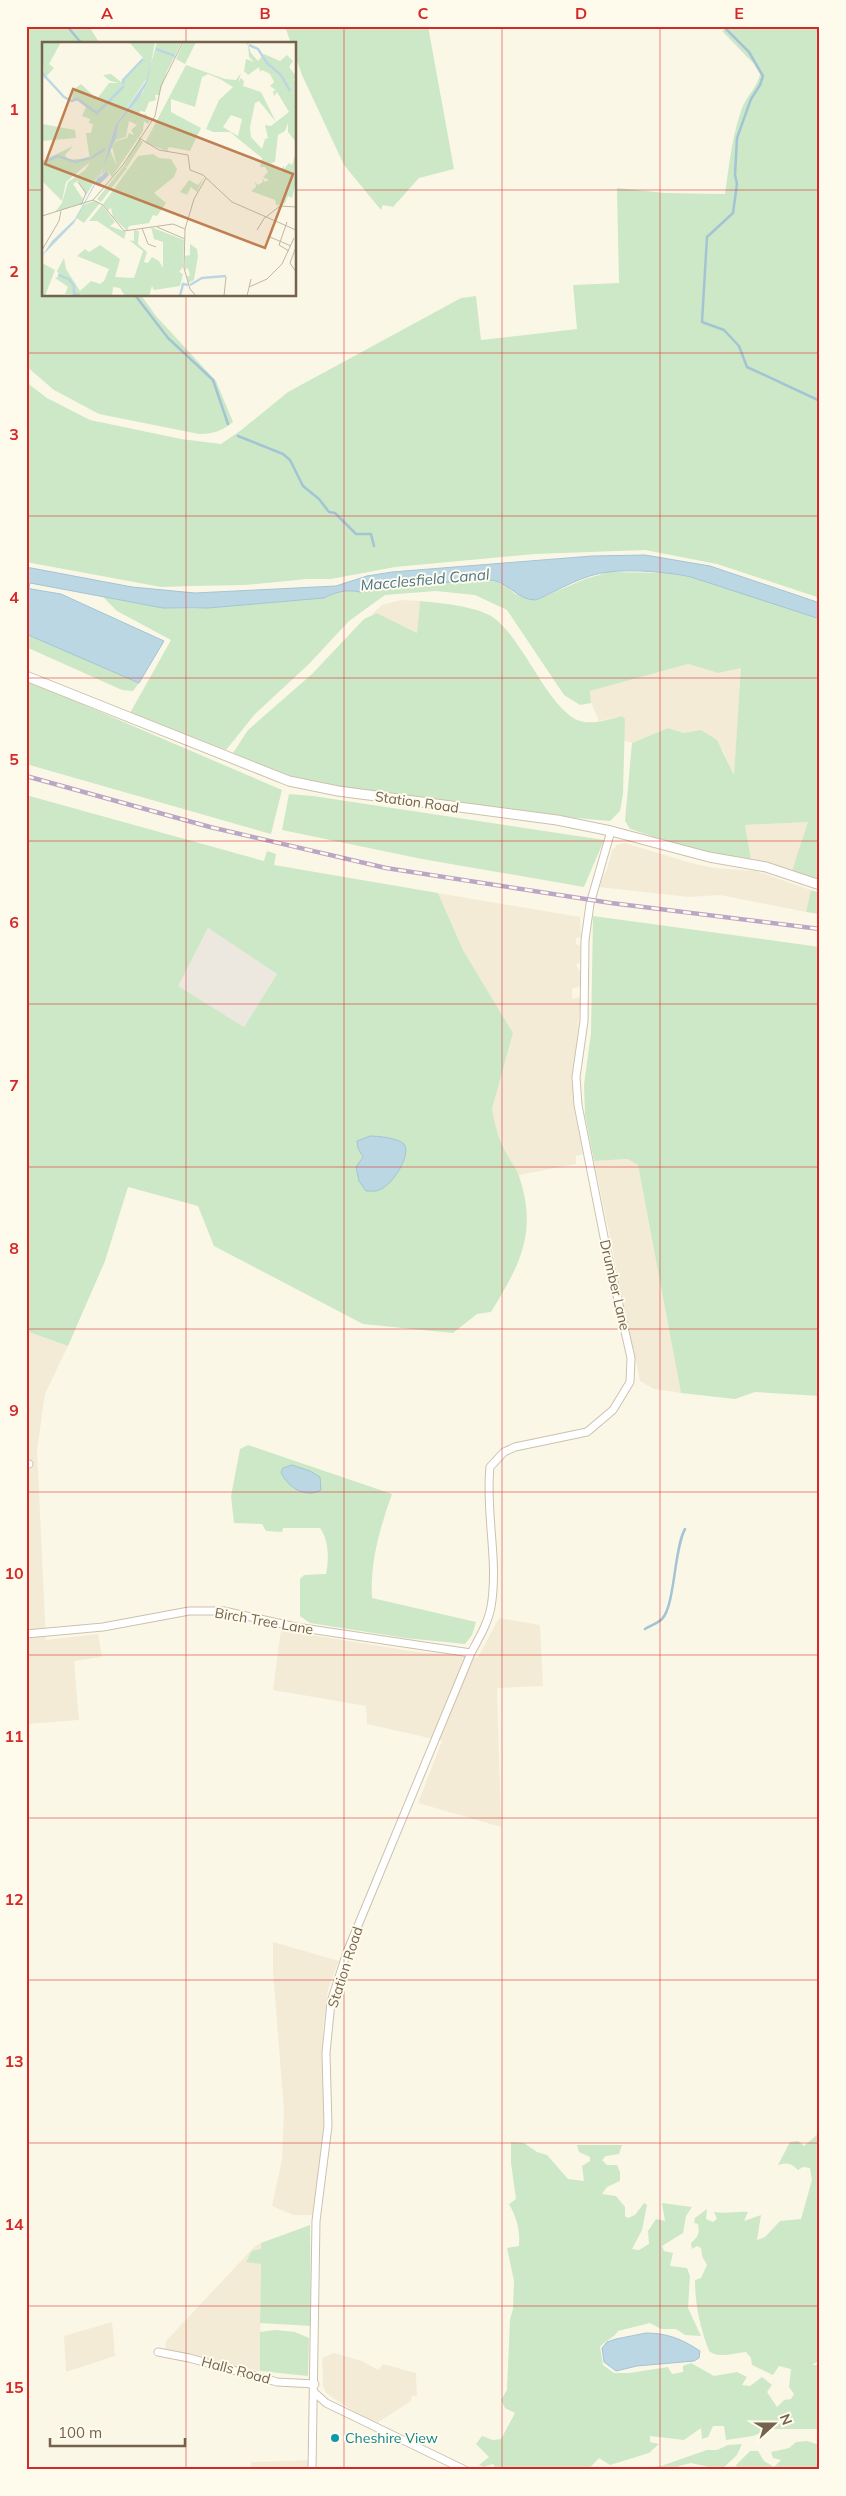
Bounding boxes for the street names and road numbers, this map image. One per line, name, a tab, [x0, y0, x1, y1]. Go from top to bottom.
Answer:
street label: Station Road	[374, 787, 460, 817]
street label: Drumber Lane	[596, 1238, 634, 1332]
street label: Birch Tree Lane	[213, 1603, 315, 1639]
street label: Station Road	[323, 1924, 367, 2010]
street label: Halls Road	[200, 2352, 272, 2388]

